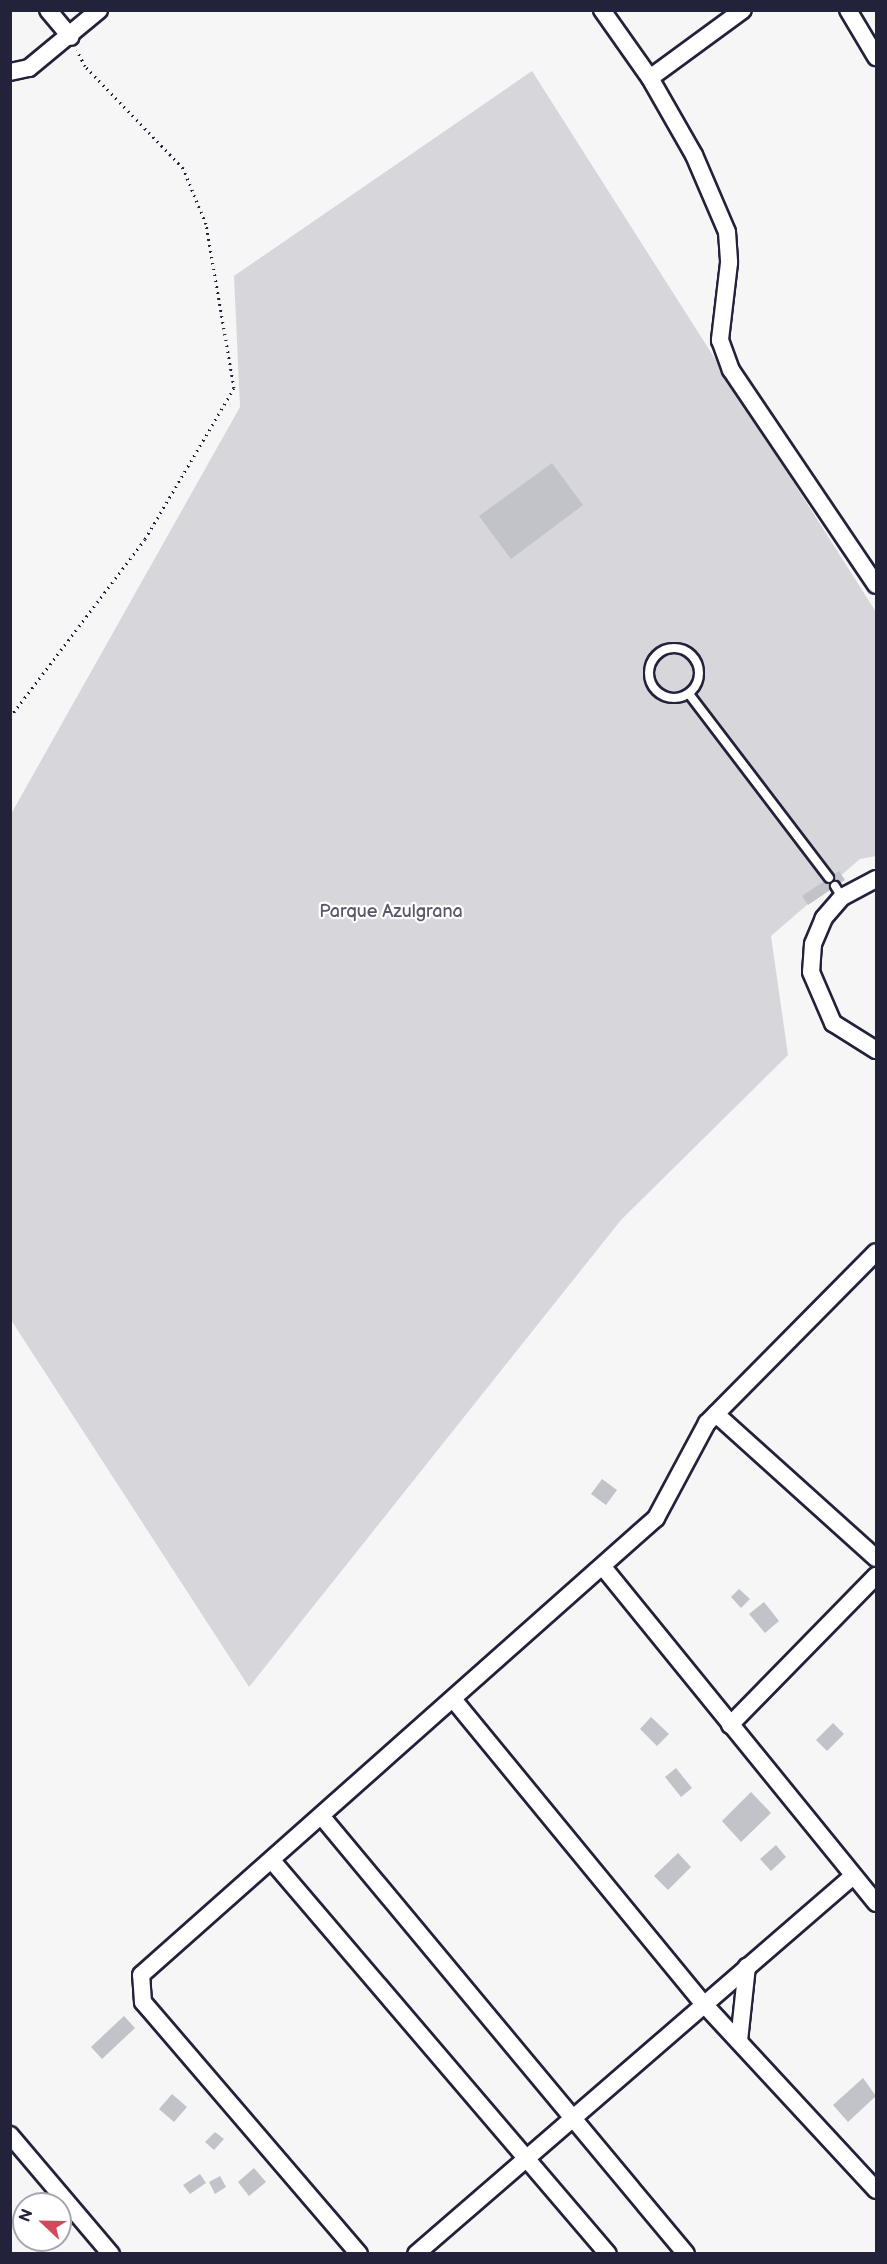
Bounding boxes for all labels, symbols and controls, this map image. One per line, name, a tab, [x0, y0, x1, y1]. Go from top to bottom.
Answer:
park label: Parque Azulgrana	[319, 901, 463, 923]
north arrow	[12, 2192, 72, 2252]
text: N	[16, 2207, 38, 2225]

